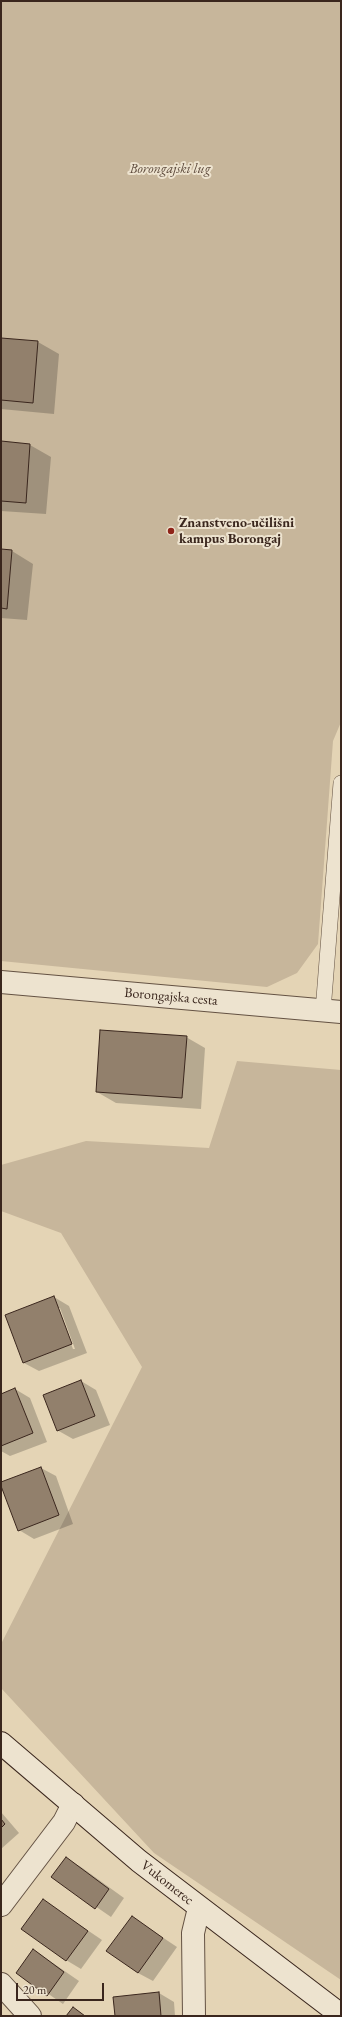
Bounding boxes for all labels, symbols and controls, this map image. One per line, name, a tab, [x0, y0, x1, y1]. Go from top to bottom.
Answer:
park label: Borongajski lug	[130, 161, 210, 177]
place label: Znanstveno-učilišni kampus Borongaj	[179, 515, 294, 548]
marker: Znanstveno-učilišni kampus Borongaj	[166, 526, 176, 536]
street label: Borongajska cesta	[124, 985, 218, 1009]
street label: Vukomerec	[137, 1857, 197, 1909]
scale bar	[18, 1975, 106, 2001]
text: 20 m	[23, 1982, 46, 1998]

